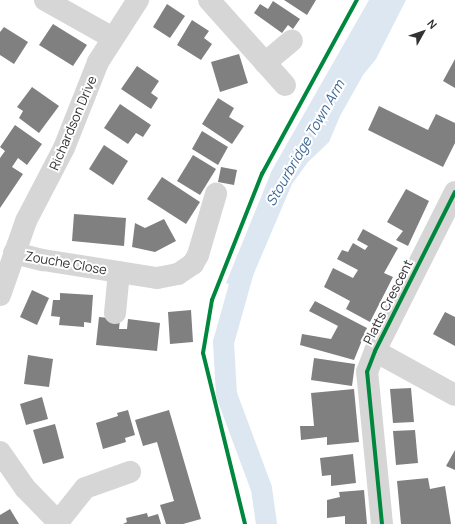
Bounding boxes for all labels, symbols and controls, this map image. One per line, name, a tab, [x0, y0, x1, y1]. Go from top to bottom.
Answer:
north arrow	[403, 12, 443, 52]
text: N	[424, 16, 441, 32]
street label: Richardson Drive	[46, 74, 100, 172]
water label: Stourbridge Town Arm	[262, 77, 348, 209]
street label: Zouche Close	[24, 248, 108, 278]
street label: Platts Crescent	[360, 257, 416, 347]

